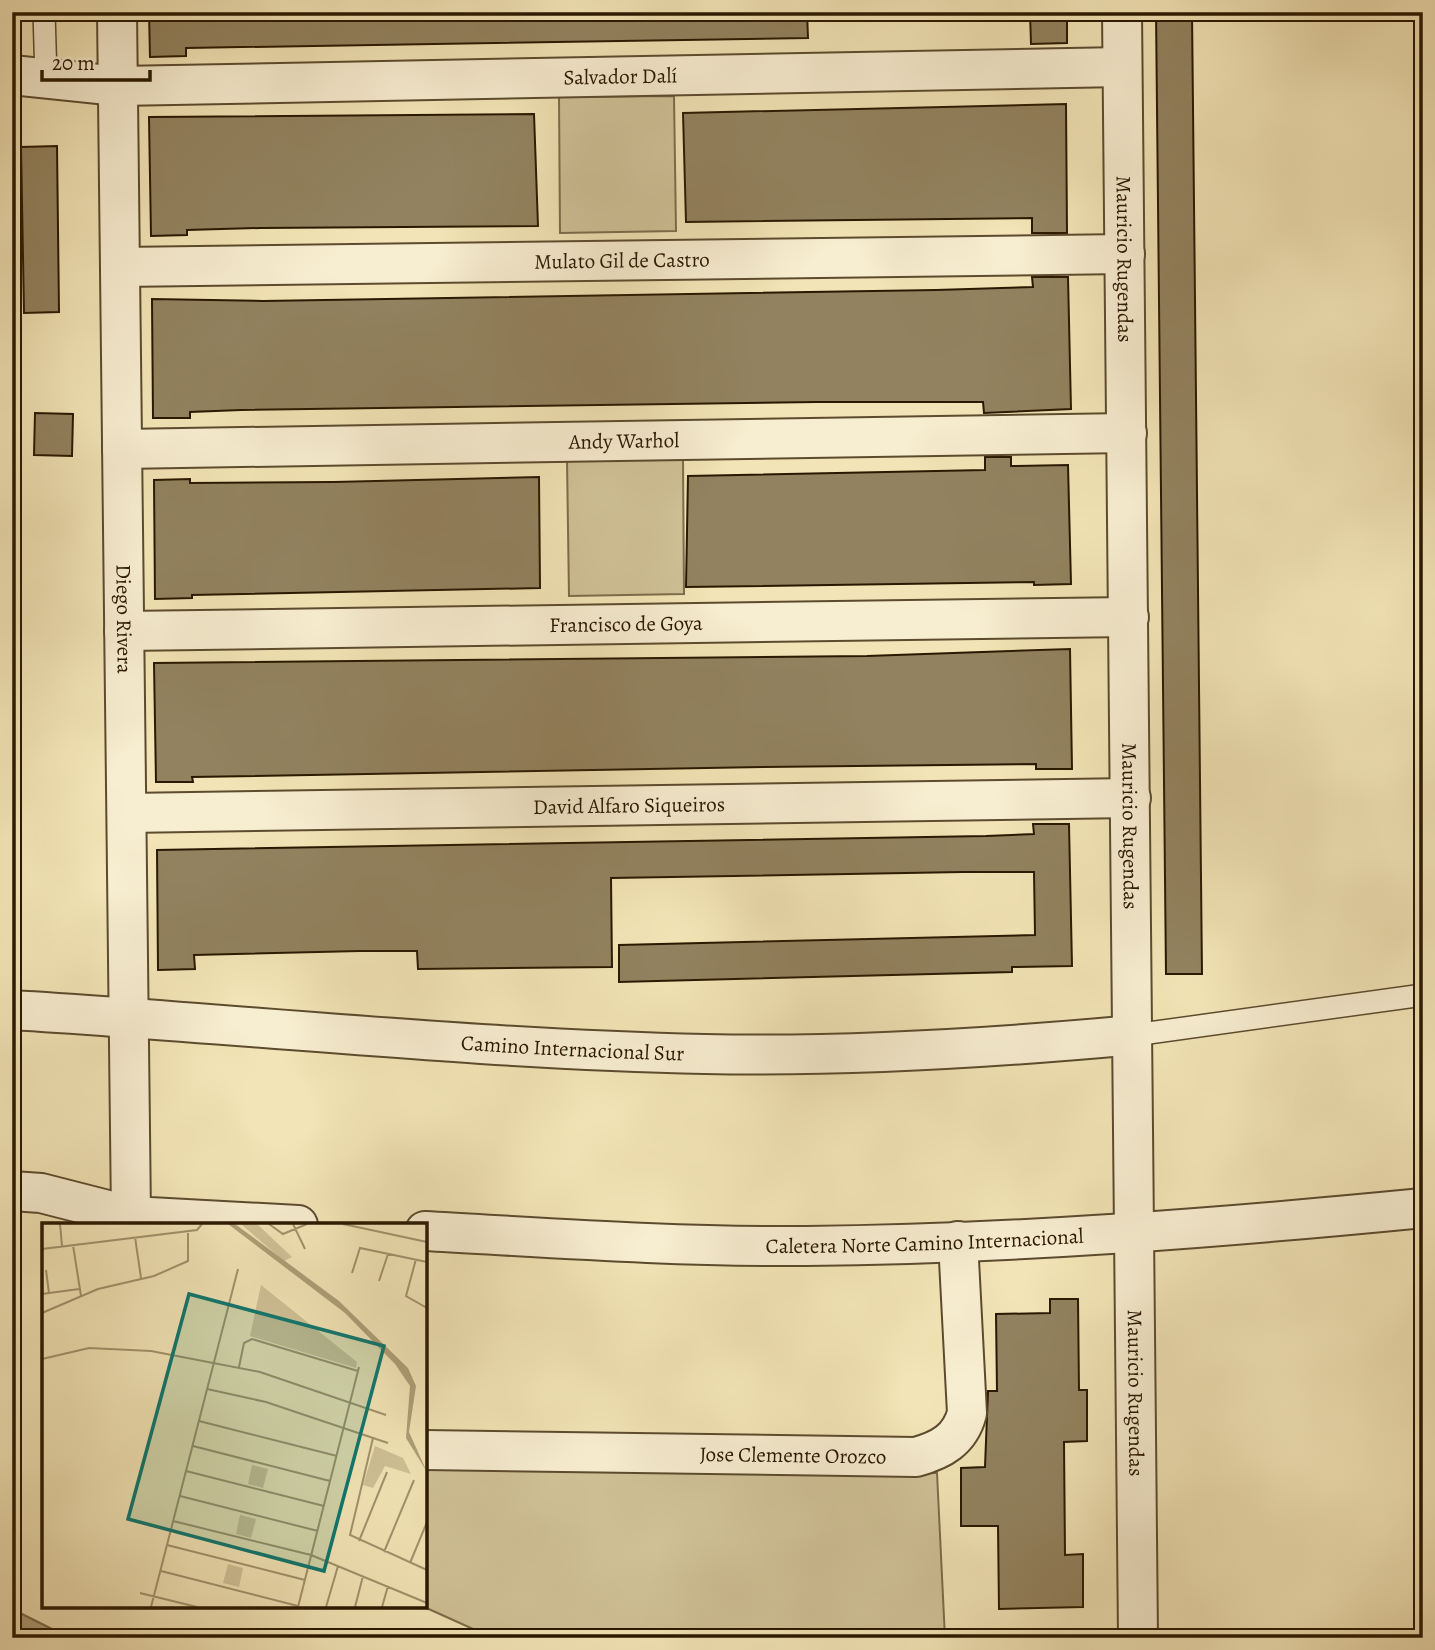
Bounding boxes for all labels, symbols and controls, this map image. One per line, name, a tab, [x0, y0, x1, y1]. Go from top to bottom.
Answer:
scale bar	[42, 38, 150, 82]
text: 20 m	[52, 49, 95, 77]
street label: Salvador Dalí	[563, 61, 678, 92]
street label: Mauricio Rugendas	[1110, 175, 1139, 343]
street label: Mulato Gil de Castro	[534, 245, 710, 276]
street label: Andy Warhol	[567, 426, 680, 456]
street label: Diego Rivera	[109, 564, 139, 674]
street label: Francisco de Goya	[549, 609, 703, 639]
street label: Mauricio Rugendas	[1115, 742, 1145, 909]
street label: David Alfaro Siqueiros	[533, 790, 725, 821]
street label: Camino Internacional Sur	[460, 1029, 685, 1067]
street label: Caletera Norte Camino Internacional	[765, 1222, 1084, 1260]
inset map	[42, 1223, 427, 1608]
street label: Mauricio Rugendas	[1121, 1309, 1150, 1476]
street label: Jose Clemente Orozco	[699, 1440, 887, 1471]

